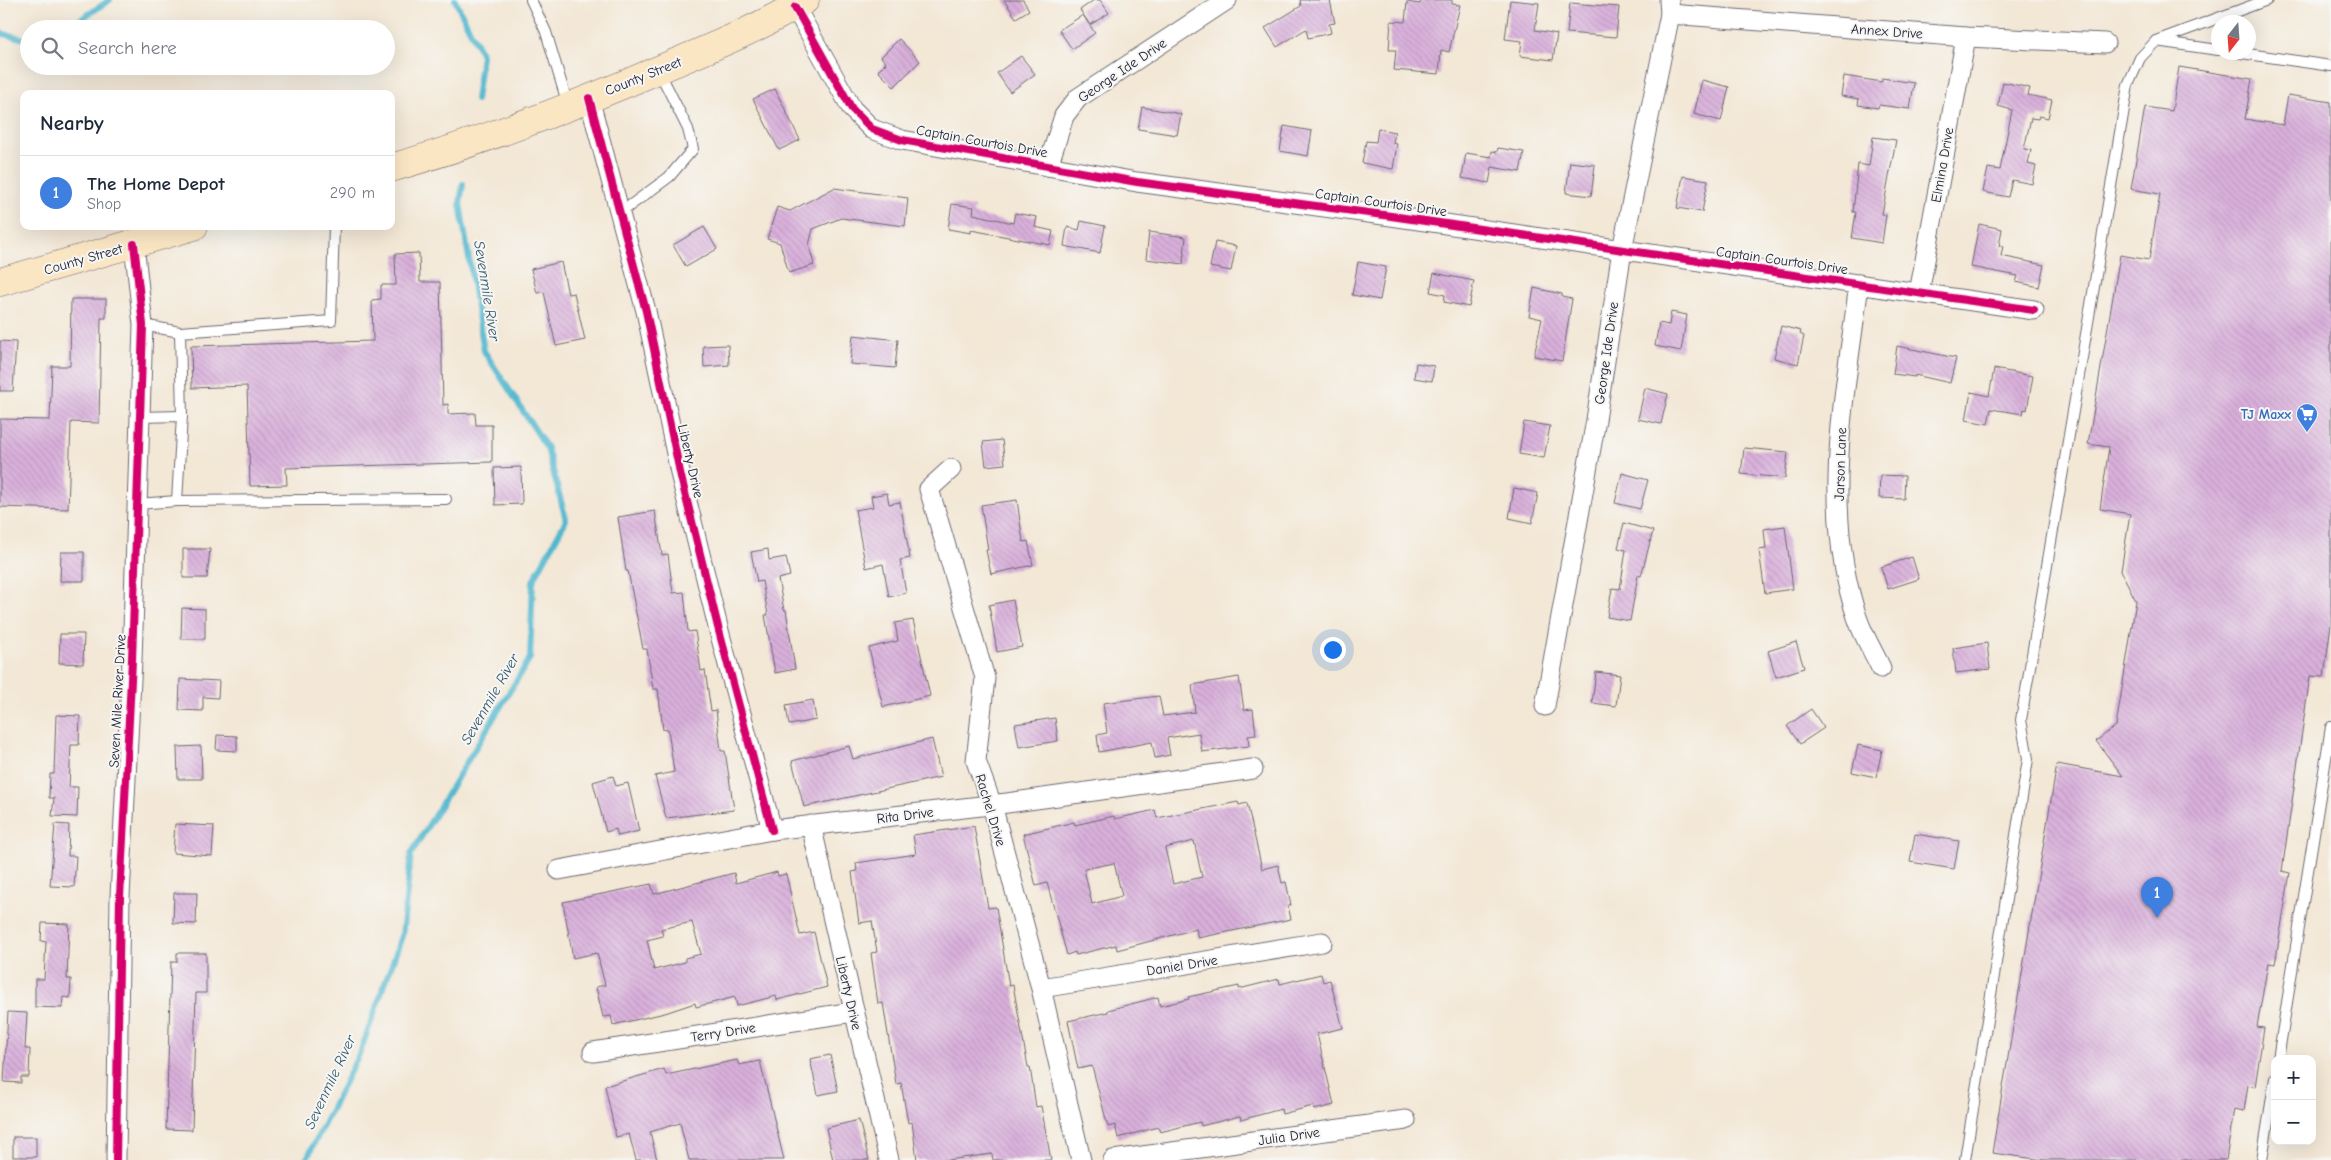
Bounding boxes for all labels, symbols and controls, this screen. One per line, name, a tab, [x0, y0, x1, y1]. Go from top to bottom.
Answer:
north arrow	[2211, 15, 2256, 60]
search box	[20, 20, 395, 75]
street label: Annex Drive	[1850, 21, 1924, 42]
icon: search	[38, 34, 66, 62]
street label: George Ide Drive	[1075, 34, 1170, 106]
text: Search here	[78, 37, 177, 59]
street label: County Street	[602, 53, 685, 99]
text: Nearby	[40, 111, 104, 135]
street label: Captain Courtois Drive	[915, 122, 1049, 161]
street label: Elmina Drive	[1928, 126, 1957, 204]
text: The Home Depot	[87, 173, 225, 195]
text: 1	[53, 184, 59, 202]
text: 290 m	[330, 184, 375, 202]
street label: Captain Courtois Drive	[1314, 185, 1448, 220]
text: Shop	[87, 195, 121, 213]
water label: Sevenmile River	[470, 239, 504, 344]
street label: County Street	[42, 240, 125, 279]
street label: Captain Courtois Drive	[1715, 243, 1849, 278]
street label: George Ide Drive	[1591, 301, 1622, 405]
supermarket icon: TJ Maxx	[2295, 402, 2319, 433]
place label: TJ Maxx	[2241, 406, 2291, 423]
street label: Liberty Drive	[674, 423, 707, 500]
street label: Jarson Lane	[1831, 427, 1850, 501]
street label: Seven Mile River Drive	[106, 634, 129, 768]
your location	[1320, 637, 1346, 663]
water label: Sevenmile River	[457, 650, 524, 748]
street label: Rachel Drive	[971, 772, 1010, 848]
street label: Rita Drive	[876, 804, 934, 827]
pin: 1	[2141, 877, 2173, 918]
street label: Daniel Drive	[1145, 951, 1219, 980]
street label: Liberty Drive	[832, 955, 865, 1032]
street label: Terry Drive	[689, 1019, 757, 1046]
water label: Sevenmile River	[300, 1031, 360, 1132]
map controls	[2271, 1055, 2316, 1145]
button: +	[2271, 1055, 2316, 1100]
button: −	[2271, 1100, 2316, 1145]
street label: Julia Drive	[1257, 1124, 1321, 1149]

